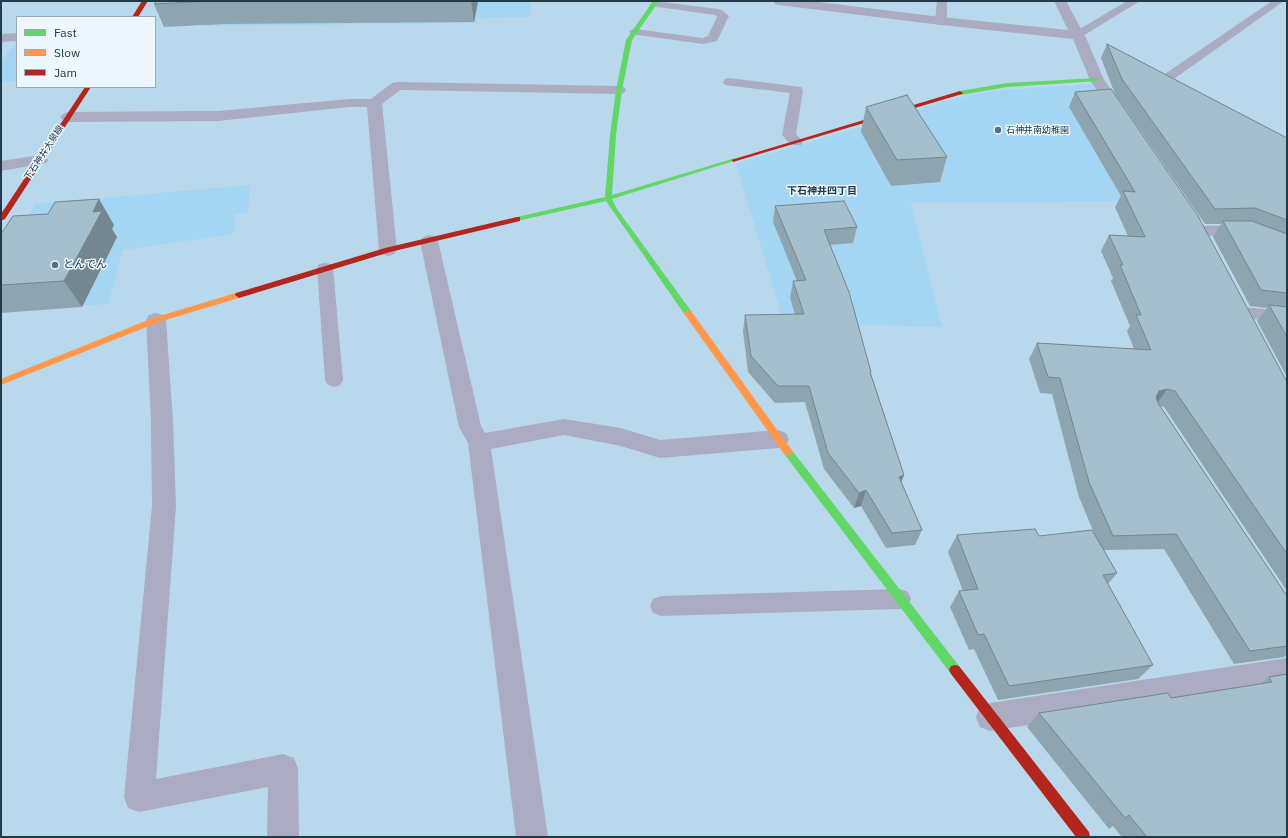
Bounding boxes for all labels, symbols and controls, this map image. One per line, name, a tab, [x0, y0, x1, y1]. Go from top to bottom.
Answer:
legend	[16, 16, 156, 88]
text: Fast	[54, 25, 77, 40]
text: Slow	[54, 45, 80, 60]
text: Jam	[54, 65, 77, 80]
street label: 下石神井大泉線	[22, 124, 66, 182]
marker: 石神井南幼稚園	[993, 125, 1003, 135]
place label: 石神井南幼稚園	[1006, 125, 1069, 135]
district label: 下石神井四丁目	[787, 185, 857, 197]
place label: とんでん	[63, 258, 107, 272]
marker: とんでん	[50, 260, 60, 270]

